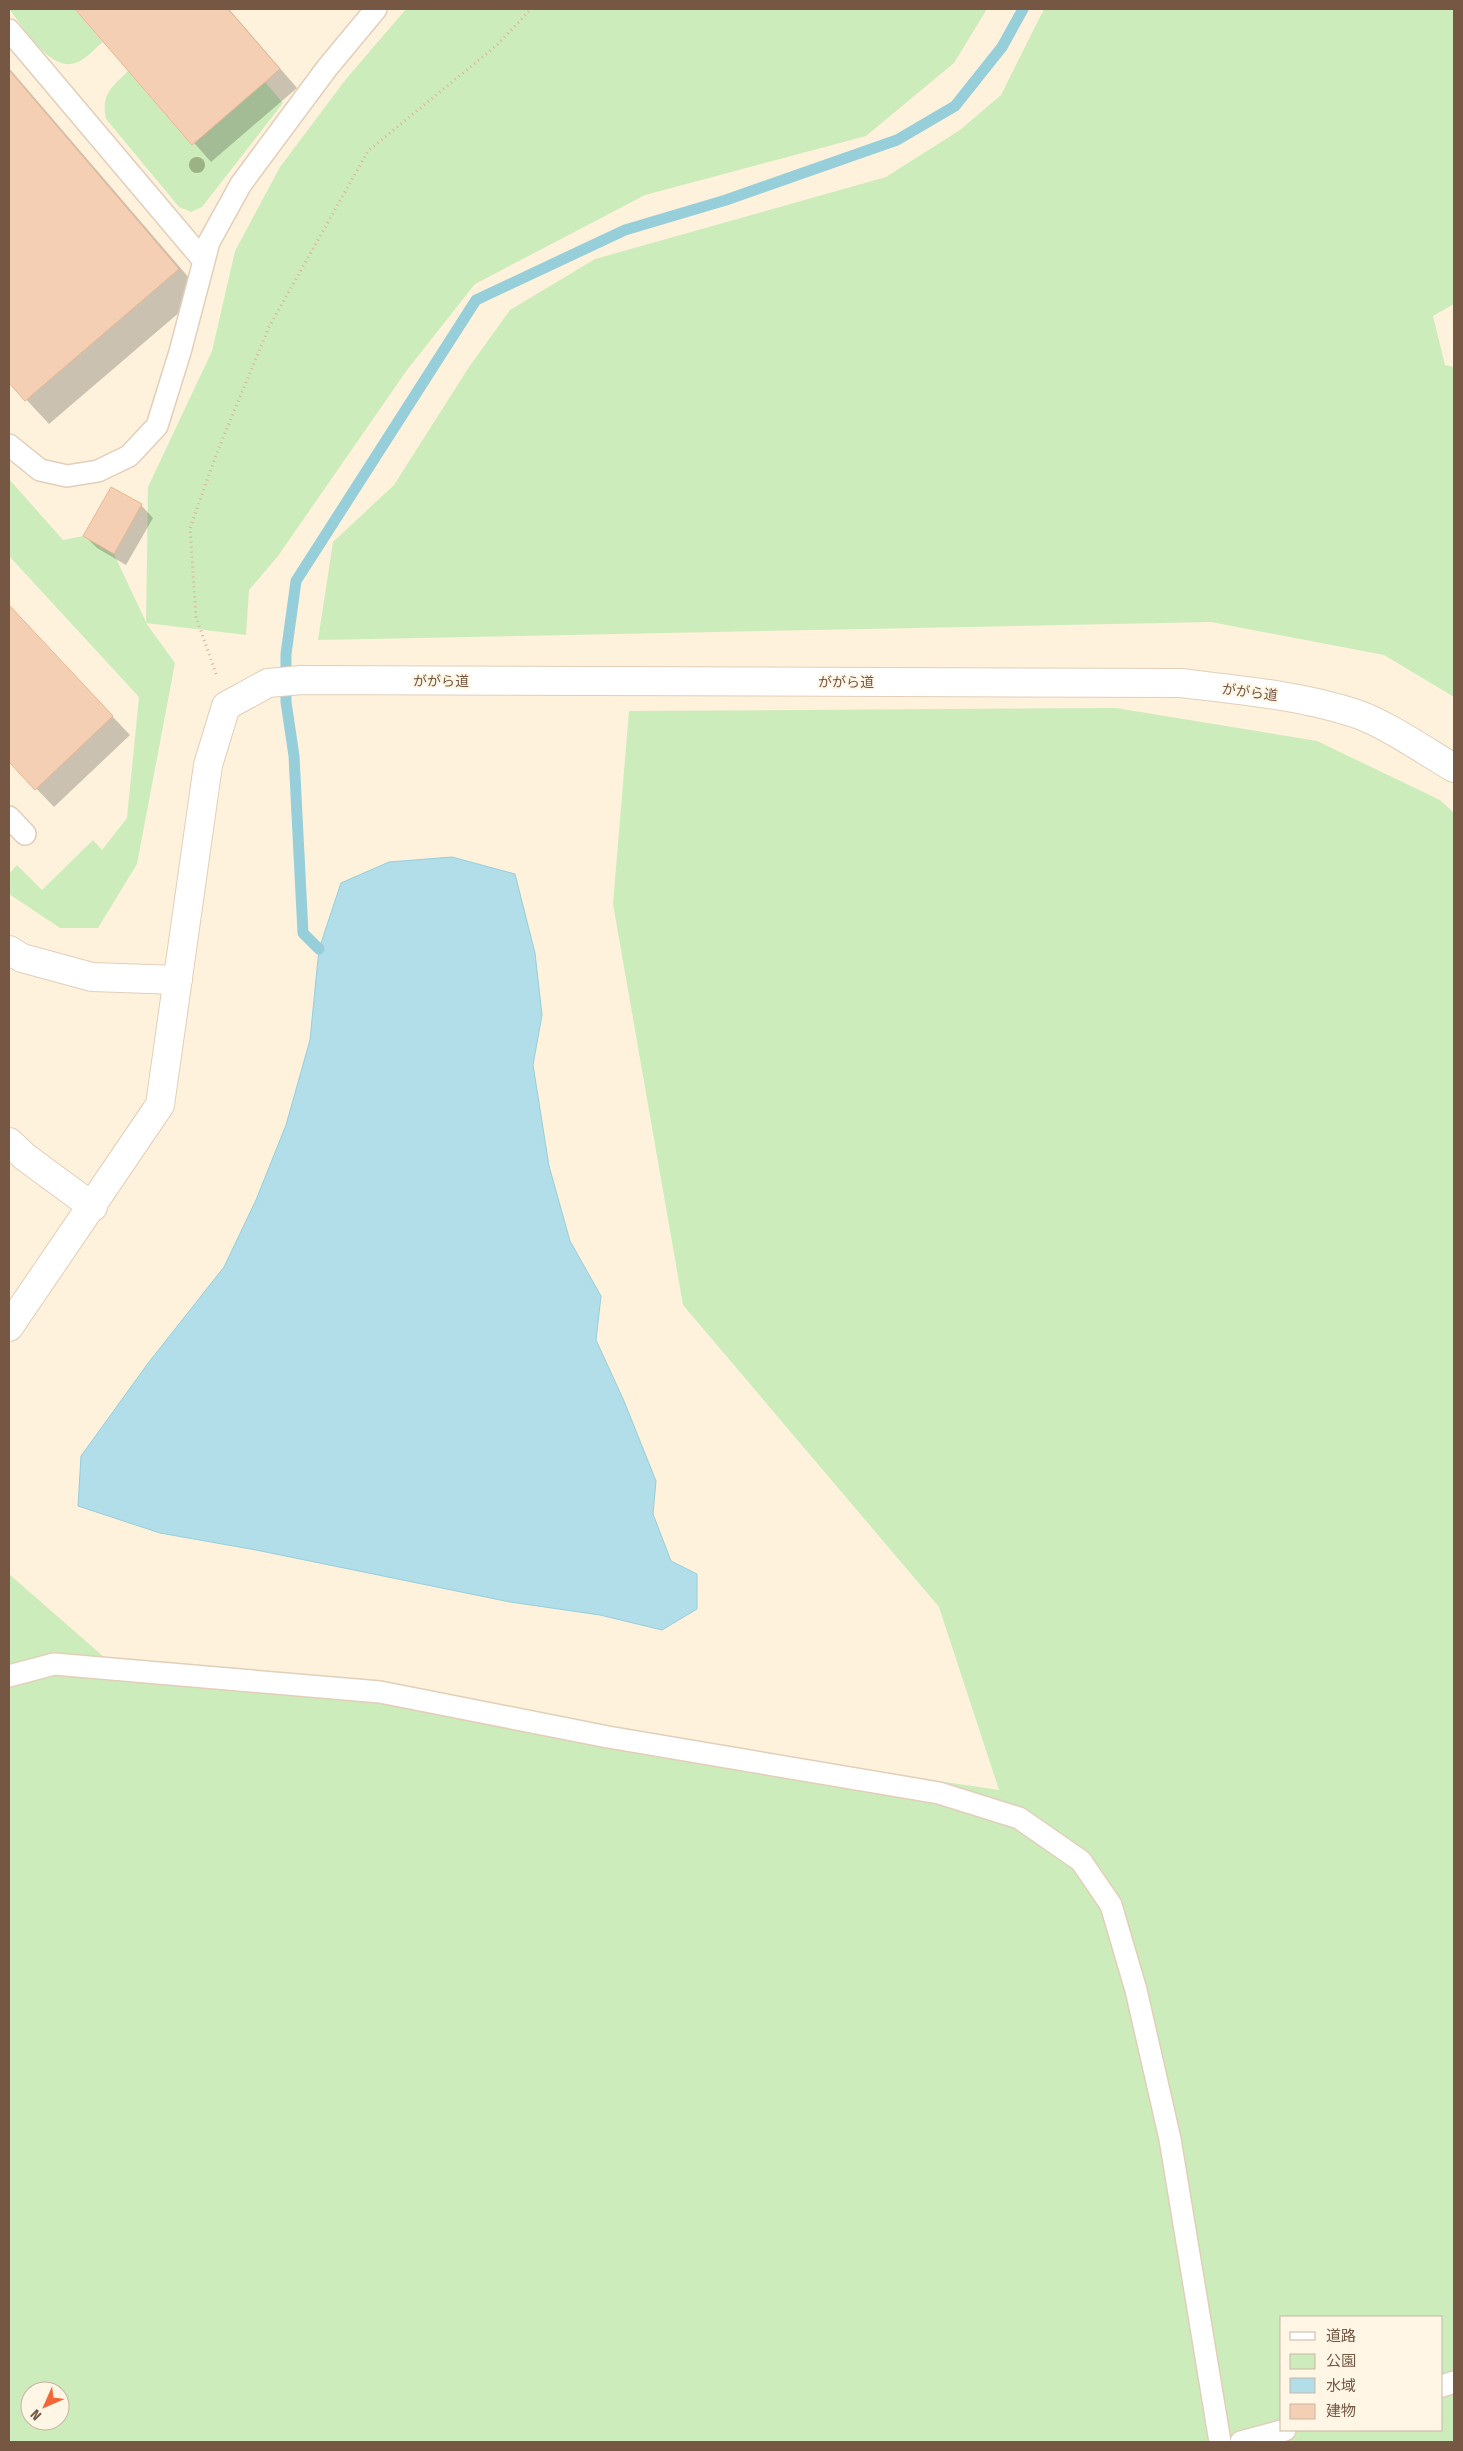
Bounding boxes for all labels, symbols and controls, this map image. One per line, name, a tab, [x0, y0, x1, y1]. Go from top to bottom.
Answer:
street label: ががら道	[413, 673, 469, 690]
street label: ががら道	[818, 674, 874, 691]
street label: ががら道	[1221, 681, 1279, 704]
legend	[1280, 2316, 1443, 2431]
text: 道路	[1326, 2327, 1356, 2345]
text: 公園	[1326, 2352, 1356, 2370]
text: 水域	[1326, 2377, 1356, 2395]
north arrow	[20, 2381, 70, 2431]
text: 建物	[1326, 2402, 1356, 2420]
text: N	[27, 2406, 45, 2424]

